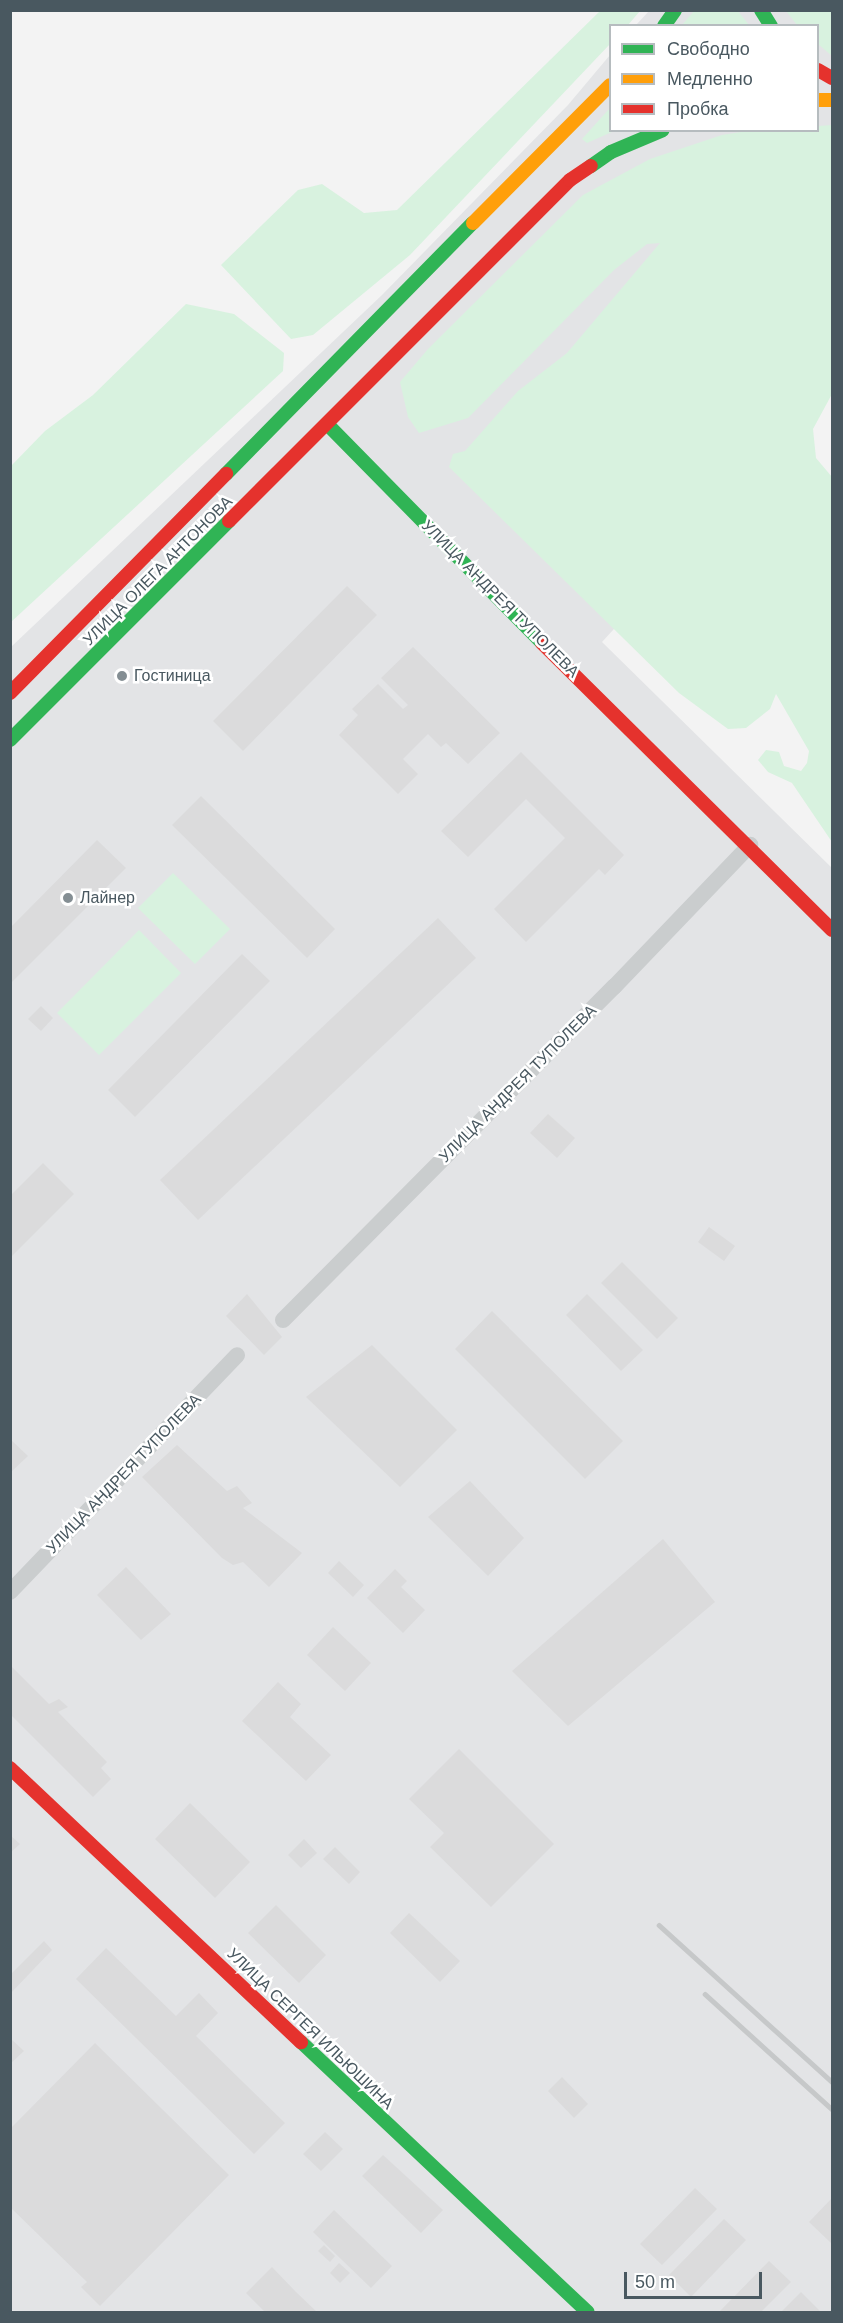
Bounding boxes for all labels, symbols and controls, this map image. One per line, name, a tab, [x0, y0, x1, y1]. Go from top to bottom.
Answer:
legend	[609, 24, 819, 132]
text: Свободно	[667, 39, 750, 59]
text: Медленно	[667, 69, 753, 89]
text: Пробка	[667, 99, 729, 119]
street label: УЛИЦА ОЛЕГА АНТОНОВА	[79, 492, 237, 650]
street label: УЛИЦА АНДРЕЯ ТУПОЛЕВА	[417, 516, 583, 682]
place label: Гостиница	[134, 666, 211, 686]
marker: Гостиница	[115, 669, 129, 683]
place label: Лайнер	[80, 888, 135, 908]
marker: Лайнер	[61, 891, 75, 905]
street label: УЛИЦА АНДРЕЯ ТУПОЛЕВА	[435, 1001, 601, 1167]
street label: УЛИЦА АНДРЕЯ ТУПОЛЕВА	[43, 1390, 205, 1558]
street label: УЛИЦА СЕРГЕЯ ИЛЬЮШИНА	[223, 1944, 397, 2114]
scale bar	[627, 2260, 765, 2298]
text: 50 m	[635, 2272, 675, 2292]

